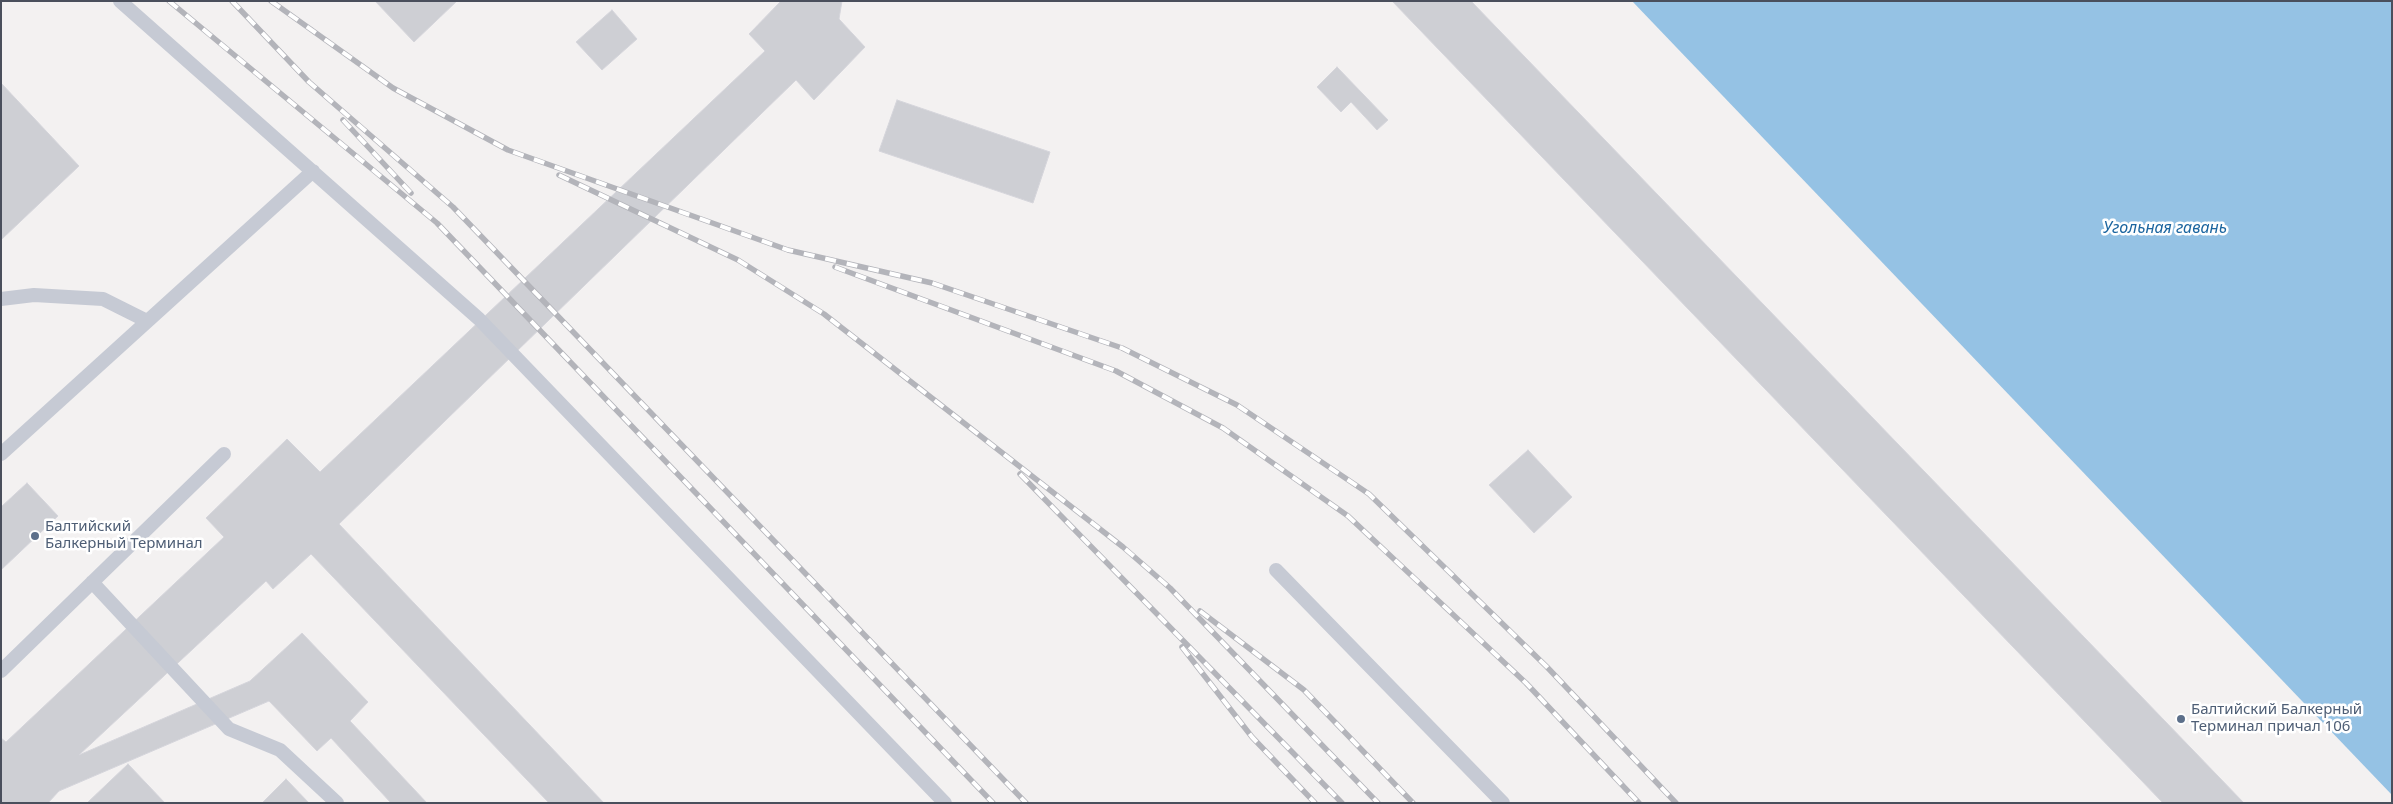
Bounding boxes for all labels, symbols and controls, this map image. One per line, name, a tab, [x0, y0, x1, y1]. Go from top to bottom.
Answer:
water label: Угольная гавань	[2103, 218, 2227, 238]
place label: Балтийский Балкерный Терминал	[45, 518, 203, 553]
marker: Балтийский Балкерный Терминал	[29, 530, 41, 542]
place label: Балтийский Балкерный Терминал причал 106	[2191, 701, 2362, 736]
marker: Балтийский Балкерный Терминал причал 106	[2175, 713, 2187, 725]

